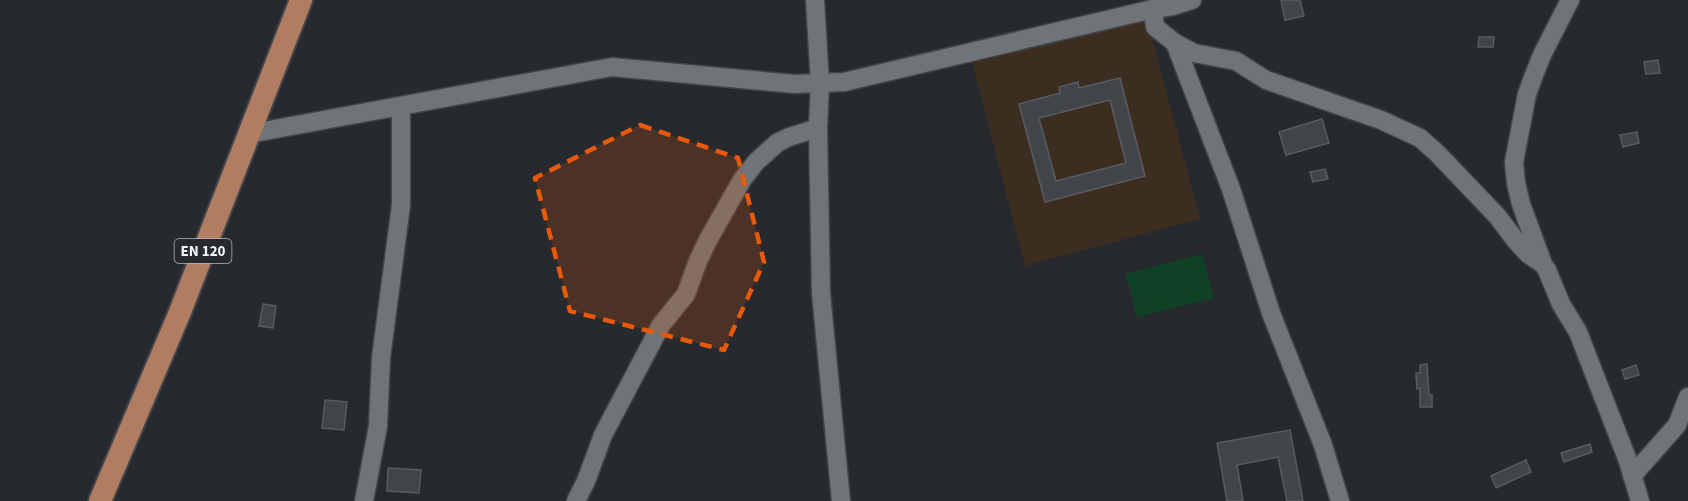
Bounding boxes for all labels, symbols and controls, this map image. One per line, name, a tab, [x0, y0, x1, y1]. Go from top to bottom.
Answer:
road number: EN 120	[174, 239, 232, 263]

